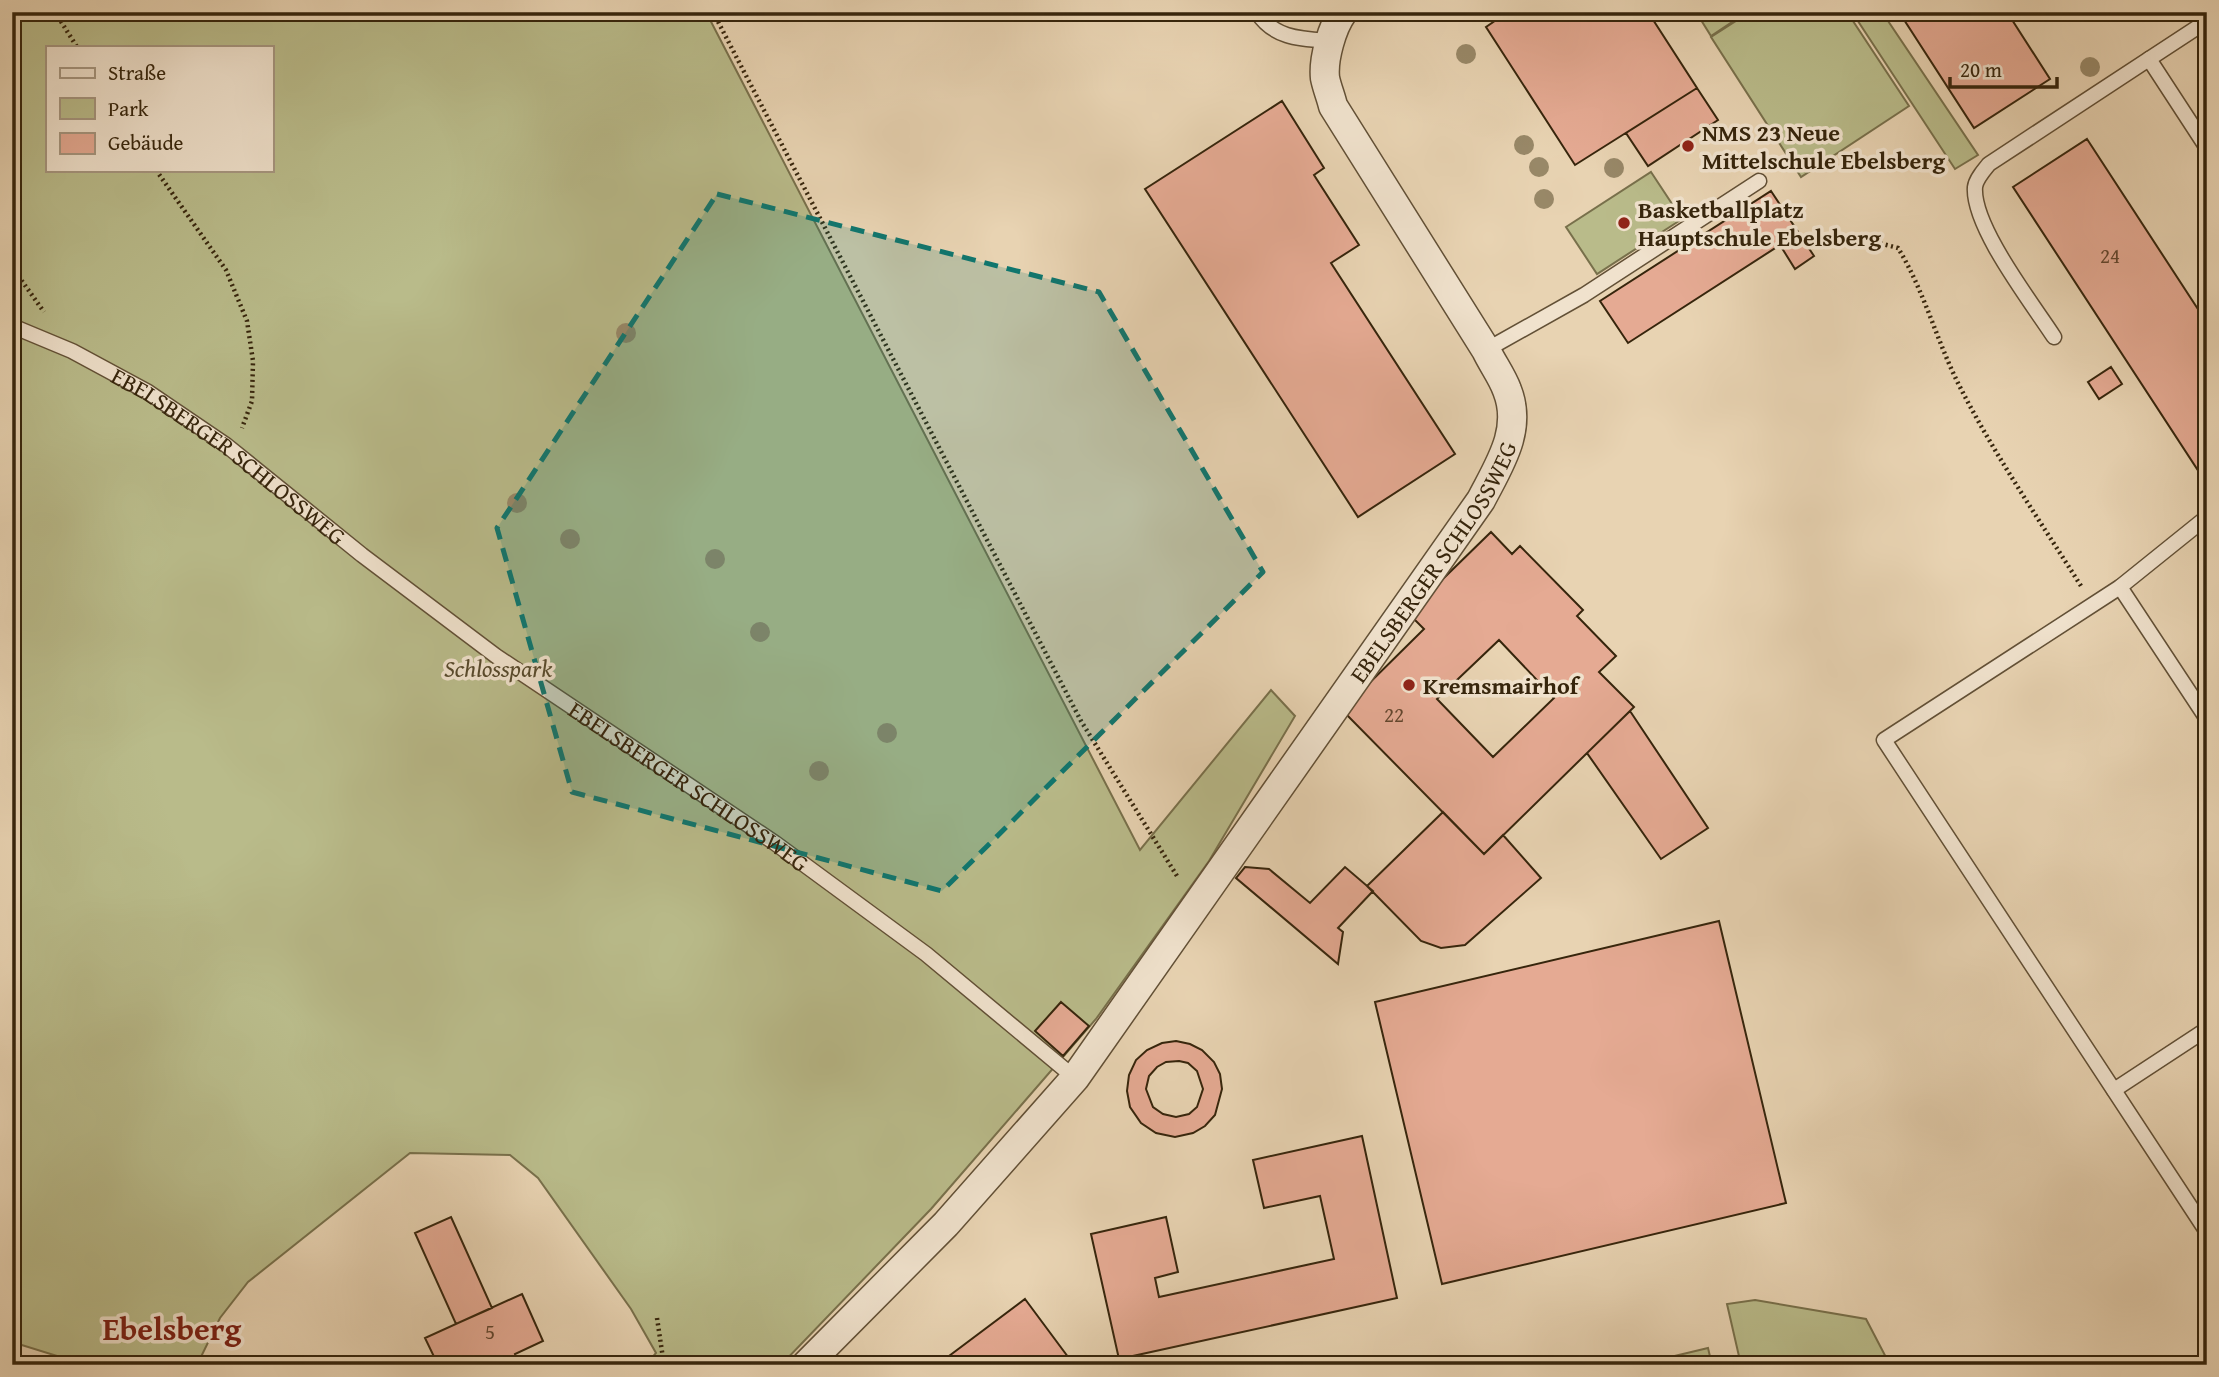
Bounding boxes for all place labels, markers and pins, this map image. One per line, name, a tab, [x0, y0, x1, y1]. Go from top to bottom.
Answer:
place label: NMS 23 Neue Mittelschule Ebelsberg	[1702, 115, 1945, 178]
marker: NMS 23 Neue Mittelschule Ebelsberg	[1680, 138, 1696, 154]
place label: Basketballplatz Hauptschule Ebelsberg	[1638, 192, 1881, 255]
marker: Basketballplatz Hauptschule Ebelsberg	[1616, 215, 1632, 231]
place label: Kremsmairhof	[1423, 668, 1581, 703]
marker: Kremsmairhof	[1401, 677, 1417, 693]

